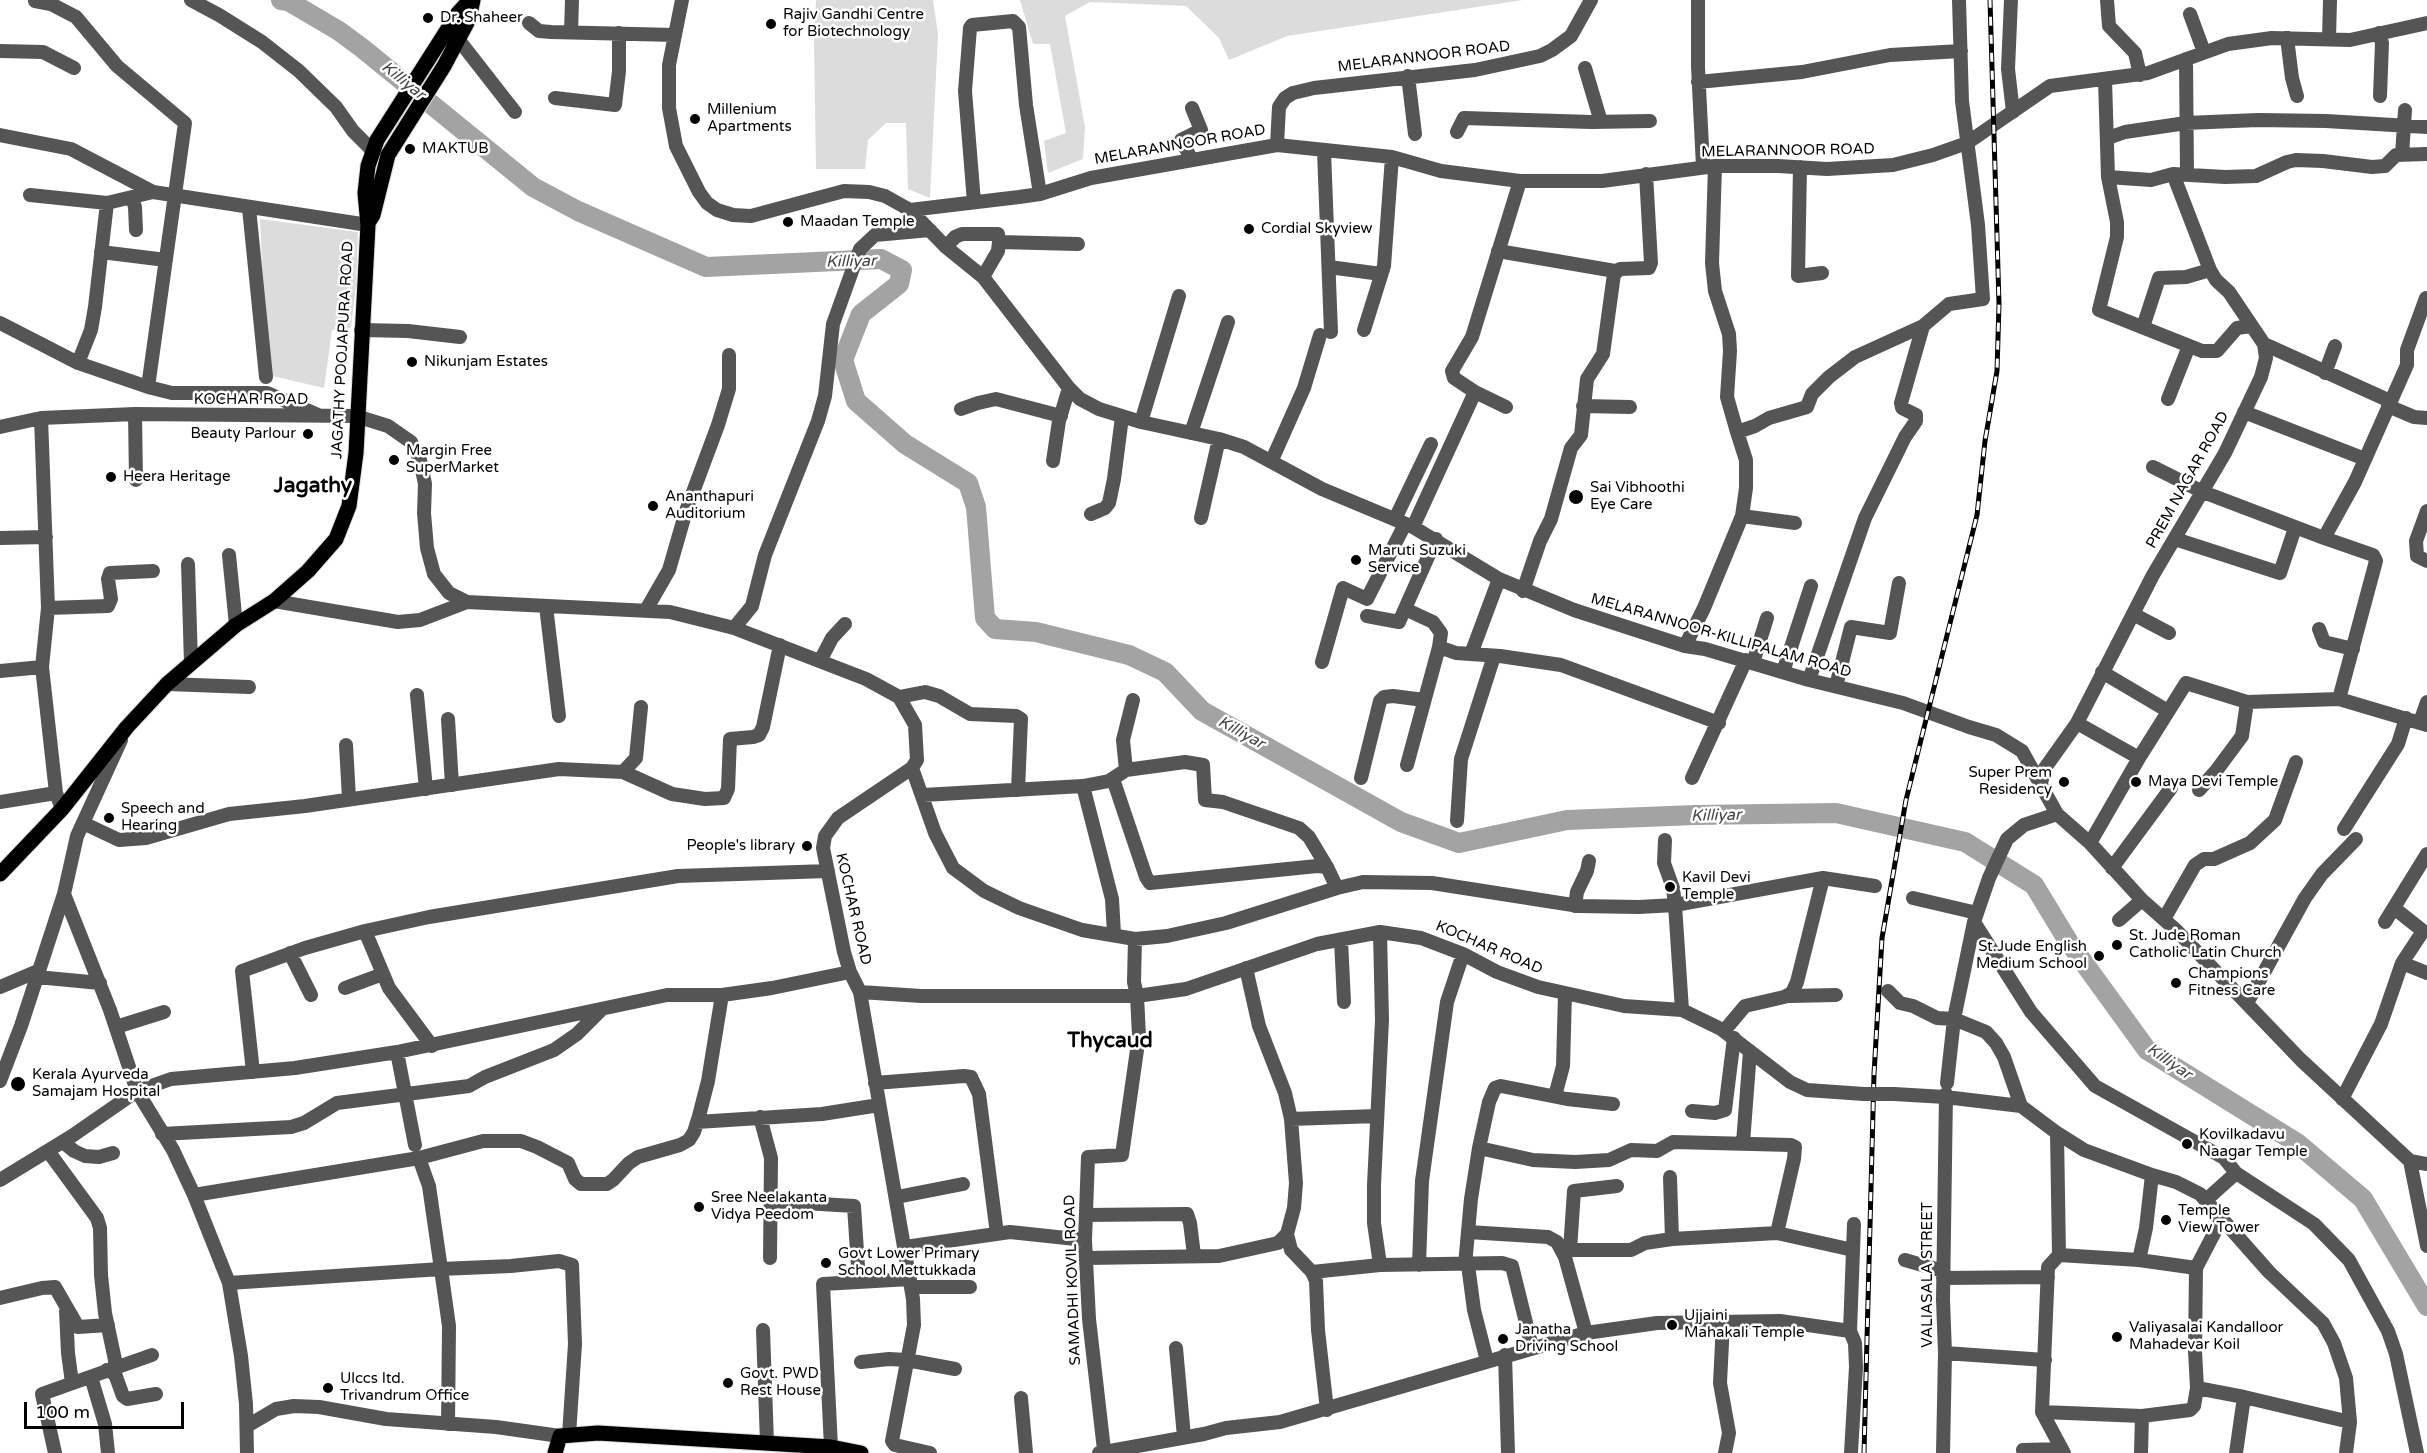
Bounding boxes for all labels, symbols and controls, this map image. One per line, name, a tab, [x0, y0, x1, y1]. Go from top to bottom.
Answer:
place label: Rajiv Gandhi Centre for Biotechnology	[783, 6, 924, 41]
place label: Dr. Shaheer	[440, 9, 523, 27]
marker: Dr. Shaheer	[421, 11, 435, 25]
marker: Rajiv Gandhi Centre for Biotechnology	[764, 17, 778, 31]
street label: MELARANNOOR ROAD	[1337, 37, 1511, 77]
water label: Killiyar	[377, 58, 429, 104]
place label: Millenium Apartments	[707, 101, 792, 136]
marker: Millenium Apartments	[688, 112, 702, 126]
street label: MELARANNOOR ROAD	[1093, 121, 1267, 169]
place label: MAKTUB	[422, 140, 489, 158]
street label: MELARANNOOR ROAD	[1701, 140, 1875, 162]
marker: MAKTUB	[403, 142, 417, 156]
place label: Maadan Temple	[800, 213, 914, 231]
marker: Maadan Temple	[781, 215, 795, 229]
place label: Cordial Skyview	[1261, 220, 1372, 238]
marker: Cordial Skyview	[1242, 222, 1256, 236]
street label: JAGATHY POOJAPURA ROAD	[328, 241, 358, 459]
water label: Killiyar	[826, 252, 876, 272]
place label: Nikunjam Estates	[424, 353, 548, 371]
marker: Nikunjam Estates	[405, 355, 419, 369]
street label: KOCHAR ROAD	[194, 391, 308, 409]
street label: PREM NAGAR ROAD	[2143, 408, 2233, 552]
place label: Beauty Parlour	[190, 425, 296, 443]
marker: Beauty Parlour	[301, 427, 315, 441]
place label: Margin Free SuperMarket	[406, 442, 499, 477]
marker: Margin Free SuperMarket	[387, 453, 401, 467]
place label: Heera Heritage	[123, 468, 230, 486]
marker: Heera Heritage	[104, 470, 118, 484]
district label: Jagathy	[274, 473, 352, 499]
place label: Sai Vibhoothi Eye Care	[1590, 479, 1685, 514]
place label: Ananthapuri Auditorium	[665, 488, 754, 523]
marker: Sai Vibhoothi Eye Care	[1567, 488, 1585, 506]
marker: Ananthapuri Auditorium	[646, 499, 660, 513]
place label: Maruti Suzuki Service	[1368, 542, 1466, 577]
marker: Maruti Suzuki Service	[1349, 553, 1363, 567]
street label: MELARANNOOR-KILLIPALAM ROAD	[1589, 590, 1853, 682]
water label: Killiyar	[1214, 712, 1268, 754]
place label: Super Prem Residency	[1968, 764, 2052, 799]
place label: Maya Devi Temple	[2148, 773, 2278, 791]
marker: Super Prem Residency	[2057, 775, 2071, 789]
marker: Maya Devi Temple	[2129, 775, 2143, 789]
place label: Speech and Hearing	[121, 800, 205, 835]
water label: Killiyar	[1691, 806, 1741, 826]
marker: Speech and Hearing	[102, 811, 116, 825]
place label: People's library	[686, 837, 795, 855]
marker: People's library	[800, 839, 814, 853]
street label: KOCHAR ROAD	[831, 851, 875, 967]
place label: Kavil Devi Temple	[1682, 869, 1751, 904]
marker: Kavil Devi Temple	[1663, 880, 1677, 894]
street label: KOCHAR ROAD	[1433, 917, 1545, 979]
place label: St. Jude Roman Catholic Latin Church	[2129, 927, 2282, 962]
place label: St.Jude English Medium School	[1976, 938, 2087, 973]
marker: St. Jude Roman Catholic Latin Church	[2110, 938, 2124, 952]
marker: St.Jude English Medium School	[2092, 949, 2106, 963]
place label: Champions Fitness Care	[2188, 965, 2275, 1000]
marker: Champions Fitness Care	[2169, 976, 2183, 990]
district label: Thycaud	[1067, 1028, 1153, 1054]
water label: Killiyar	[2143, 1040, 2195, 1084]
place label: Kerala Ayurveda Samajam Hospital	[32, 1066, 160, 1101]
marker: Kerala Ayurveda Samajam Hospital	[9, 1075, 27, 1093]
place label: Kovilkadavu Naagar Temple	[2199, 1126, 2308, 1161]
marker: Kovilkadavu Naagar Temple	[2180, 1137, 2194, 1151]
place label: Sree Neelakanta Vidya Peedom	[711, 1189, 827, 1224]
street label: SAMADHI KOVIL ROAD	[1061, 1194, 1085, 1366]
marker: Sree Neelakanta Vidya Peedom	[692, 1200, 706, 1214]
street label: VALIASALA STREET	[1919, 1202, 1937, 1348]
place label: Temple View Tower	[2178, 1202, 2259, 1237]
marker: Temple View Tower	[2159, 1213, 2173, 1227]
place label: Govt Lower Primary School Mettukkada	[838, 1245, 979, 1280]
marker: Govt Lower Primary School Mettukkada	[819, 1256, 833, 1270]
place label: Ujjaini Mahakali Temple	[1684, 1307, 1804, 1342]
marker: Ujjaini Mahakali Temple	[1665, 1318, 1679, 1332]
place label: Valiyasalai Kandalloor Mahadevar Koil	[2129, 1319, 2283, 1354]
place label: Janatha Driving School	[1515, 1321, 1618, 1356]
marker: Valiyasalai Kandalloor Mahadevar Koil	[2110, 1330, 2124, 1344]
marker: Janatha Driving School	[1496, 1332, 1510, 1346]
place label: Govt. PWD Rest House	[740, 1365, 821, 1400]
place label: Ulccs ltd. Trivandrum Office	[340, 1370, 469, 1405]
marker: Govt. PWD Rest House	[721, 1376, 735, 1390]
marker: Ulccs ltd. Trivandrum Office	[321, 1381, 335, 1395]
scale bar	[27, 1390, 188, 1428]
text: 100 m	[35, 1401, 90, 1423]

